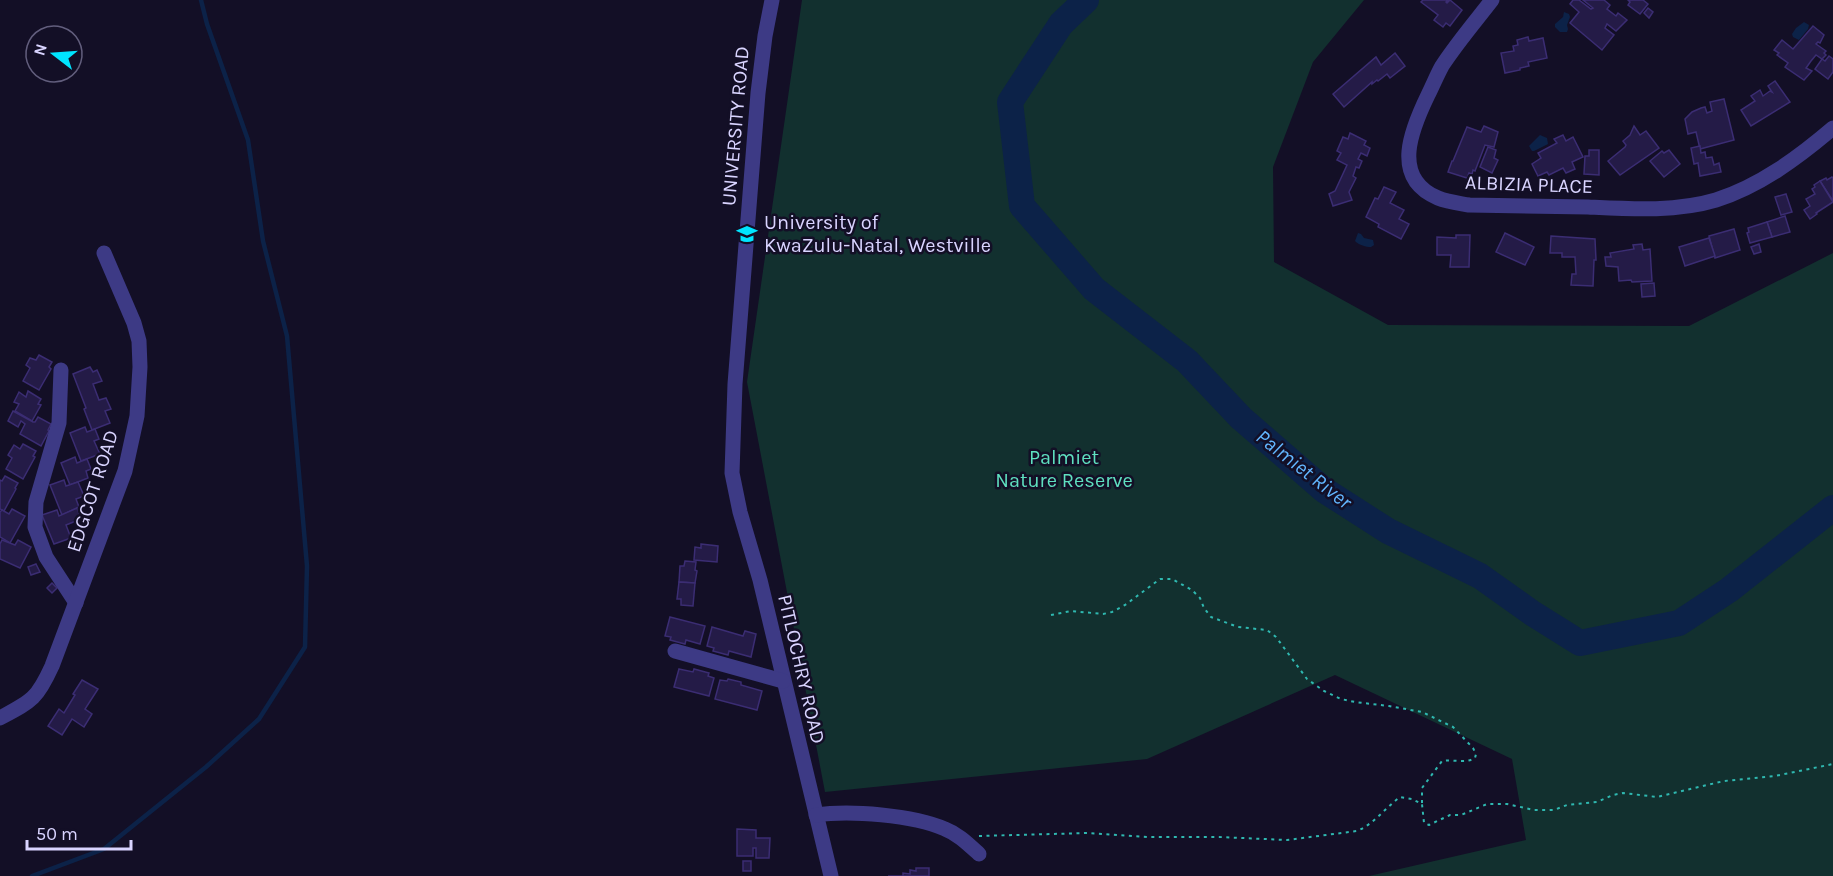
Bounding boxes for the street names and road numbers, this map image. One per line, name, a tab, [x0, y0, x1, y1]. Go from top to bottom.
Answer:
street label: UNIVERSITY ROAD	[717, 45, 754, 207]
street label: ALBIZIA PLACE	[1465, 171, 1593, 198]
street label: EDGCOT ROAD	[62, 427, 123, 555]
street label: PITLOCHRY ROAD	[773, 592, 830, 746]

